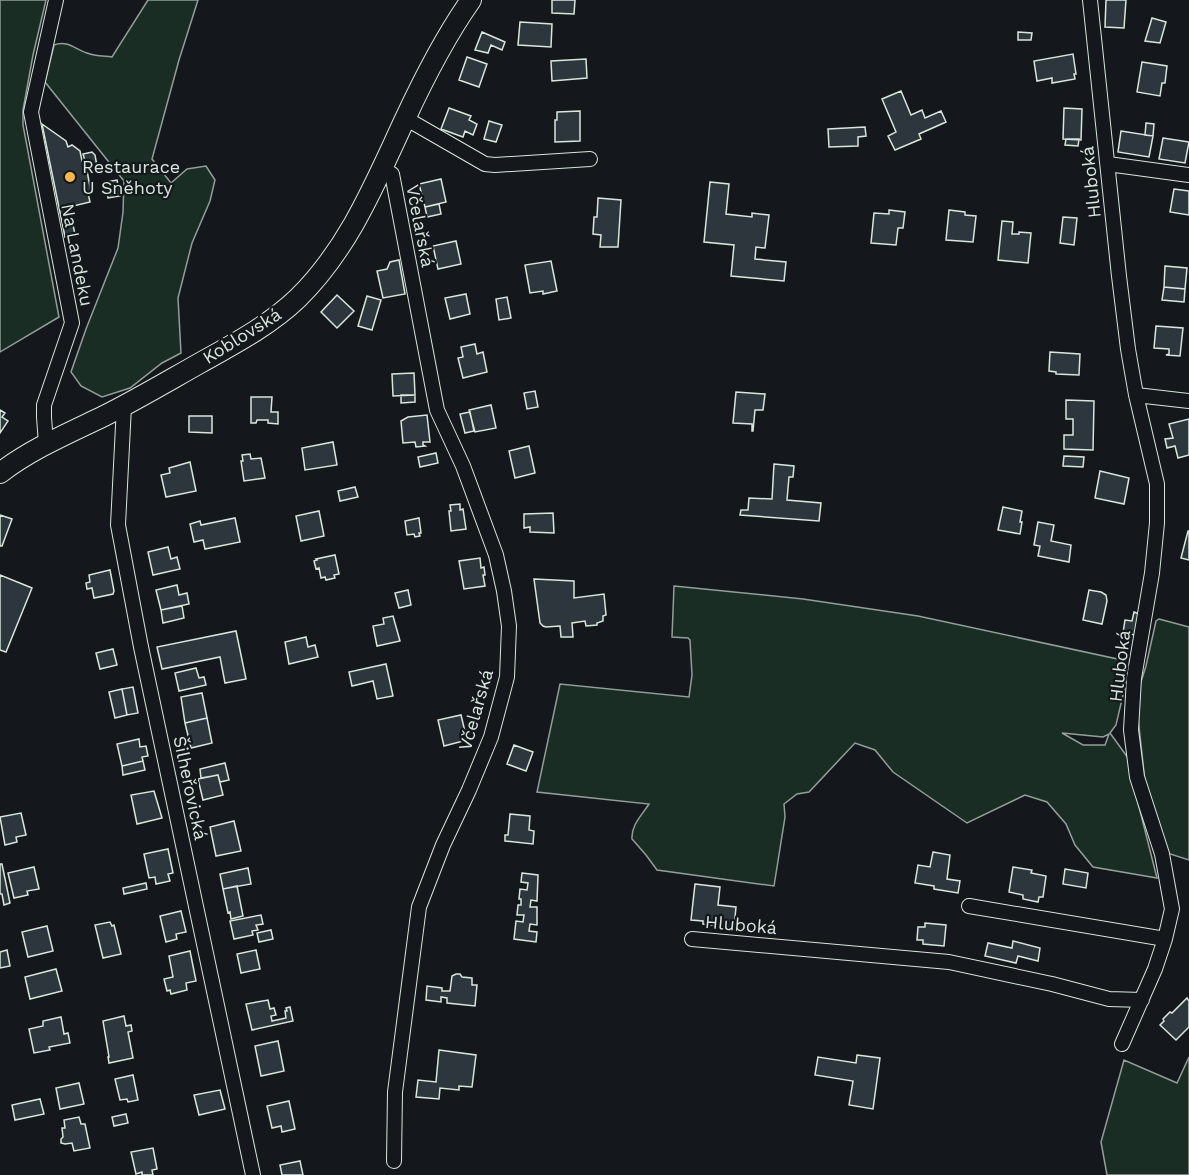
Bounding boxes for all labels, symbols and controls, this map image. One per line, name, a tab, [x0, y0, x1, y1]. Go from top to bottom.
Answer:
street label: Hluboká	[1076, 145, 1105, 219]
place label: Restaurace U Sněhoty	[82, 156, 180, 198]
marker: Restaurace U Sněhoty	[63, 170, 77, 184]
street label: Včelařská	[402, 183, 439, 269]
street label: Na Landeku	[57, 202, 98, 308]
street label: Koblovská	[199, 303, 285, 368]
street label: Hluboká	[1105, 629, 1134, 703]
street label: Včelařská	[454, 667, 497, 753]
street label: Šilheřovická	[169, 734, 212, 842]
street label: Hluboká	[704, 911, 778, 938]

